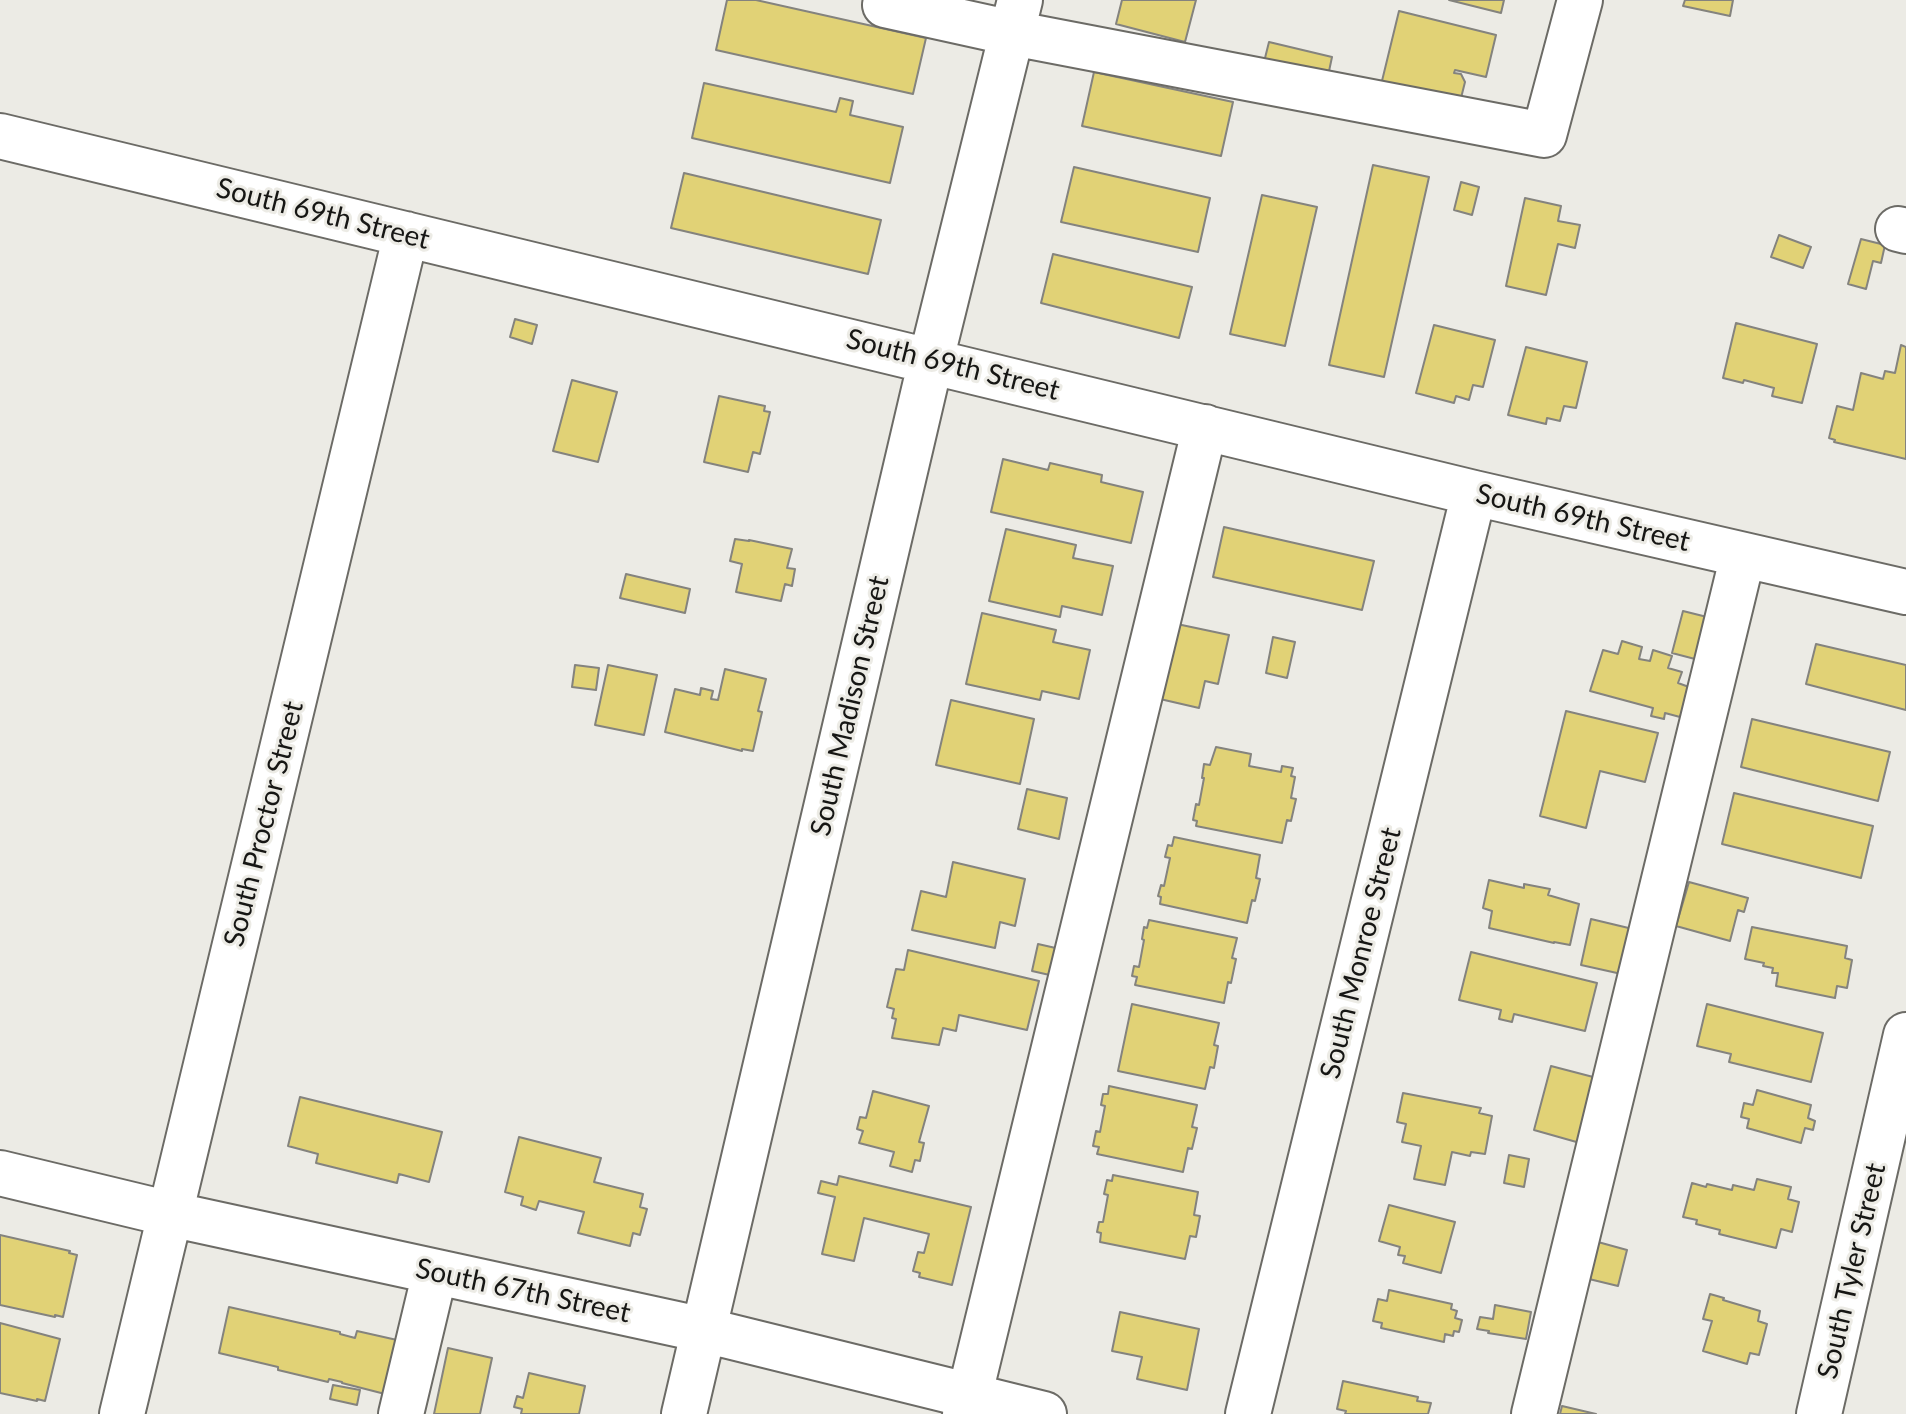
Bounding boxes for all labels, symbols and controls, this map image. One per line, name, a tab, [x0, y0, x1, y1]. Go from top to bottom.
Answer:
street label: South 69th Street	[213, 171, 433, 257]
street label: South 69th Street	[843, 322, 1063, 408]
street label: South 69th Street	[1473, 477, 1693, 559]
street label: South Madison Street	[804, 573, 896, 839]
street label: South Proctor Street	[217, 698, 311, 950]
street label: South Monroe Street	[1314, 824, 1408, 1082]
street label: South Tyler Street	[1811, 1160, 1893, 1382]
street label: South 67th Street	[413, 1252, 633, 1330]

